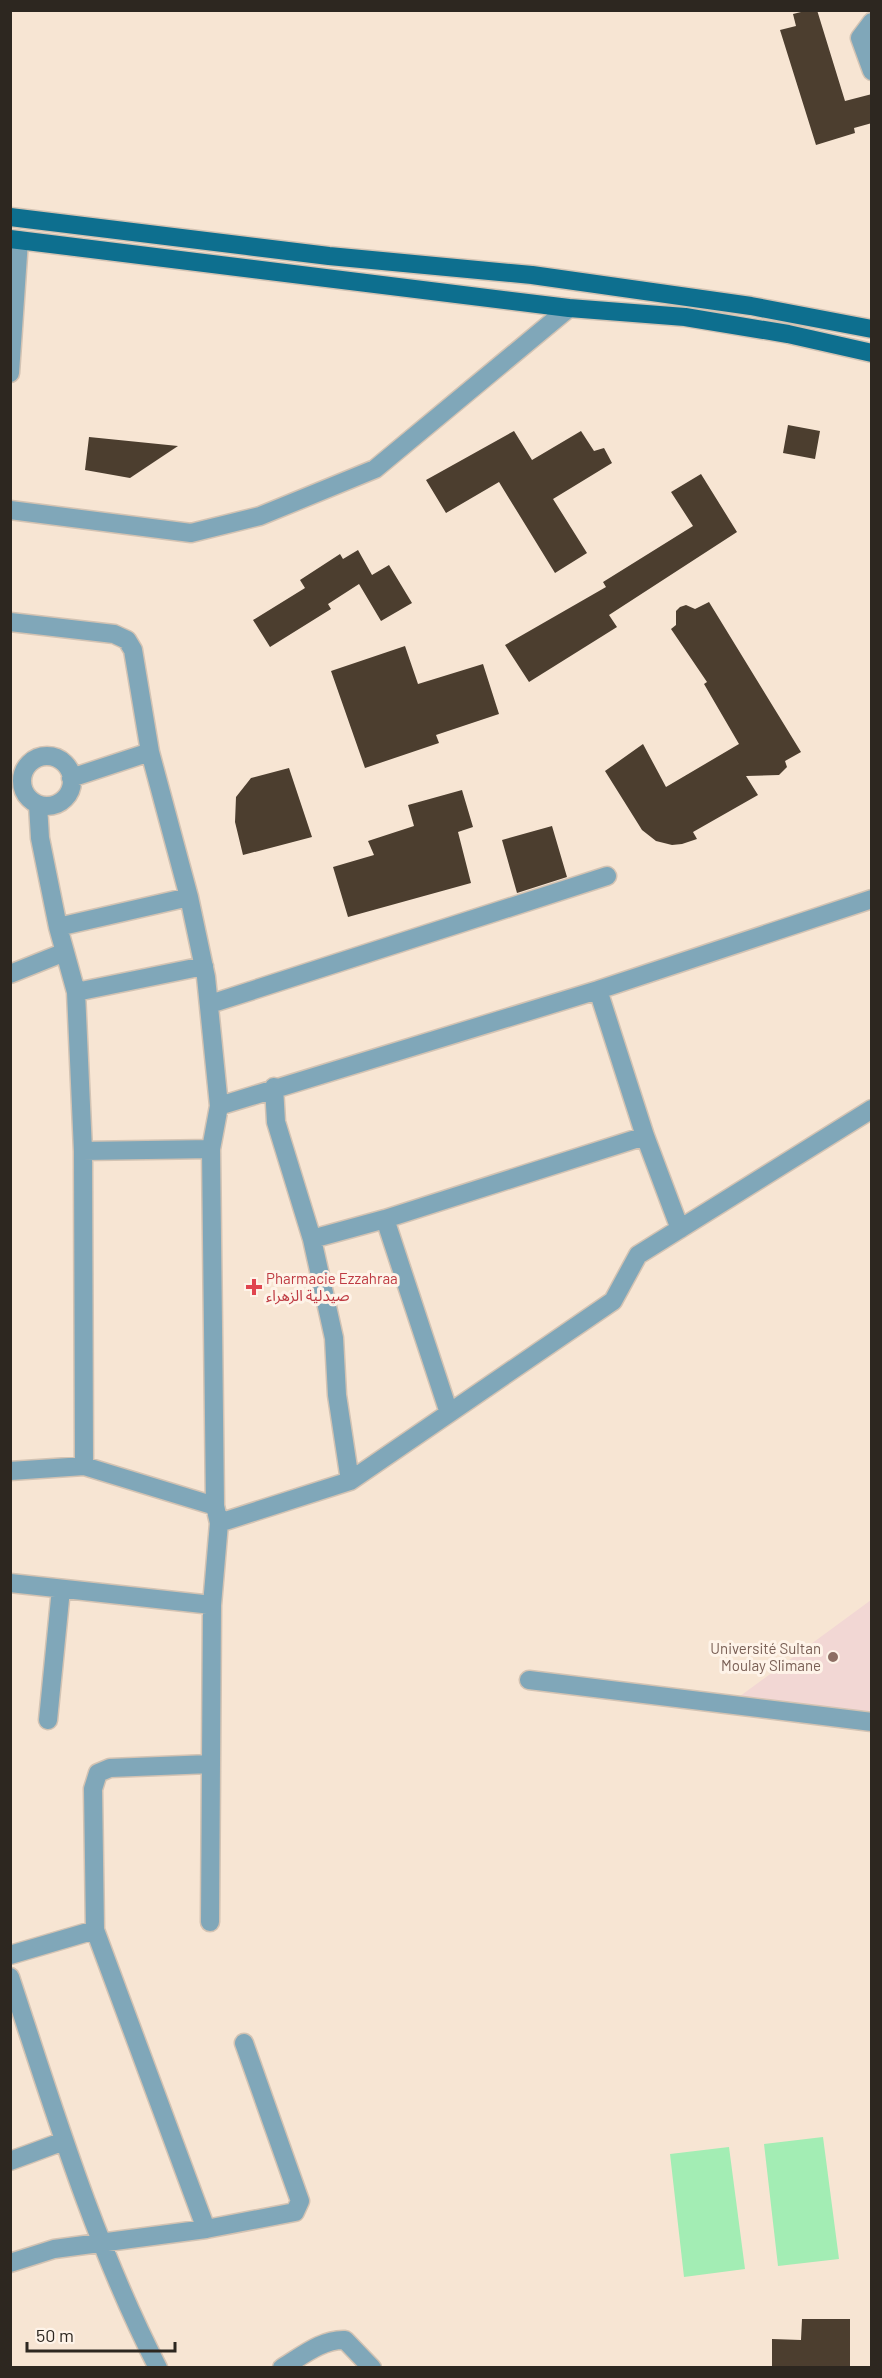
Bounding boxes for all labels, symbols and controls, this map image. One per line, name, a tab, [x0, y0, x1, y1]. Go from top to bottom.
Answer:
place label: Pharmacie Ezzahraa صيدلية الزهراء	[266, 1269, 398, 1305]
marker: Pharmacie Ezzahraa صيدلية الزهراء	[247, 1280, 261, 1294]
place label: Université Sultan Moulay Slimane	[710, 1639, 821, 1674]
marker: Université Sultan Moulay Slimane	[826, 1650, 840, 1664]
scale bar	[27, 2315, 176, 2353]
text: 50 m	[36, 2324, 74, 2346]

